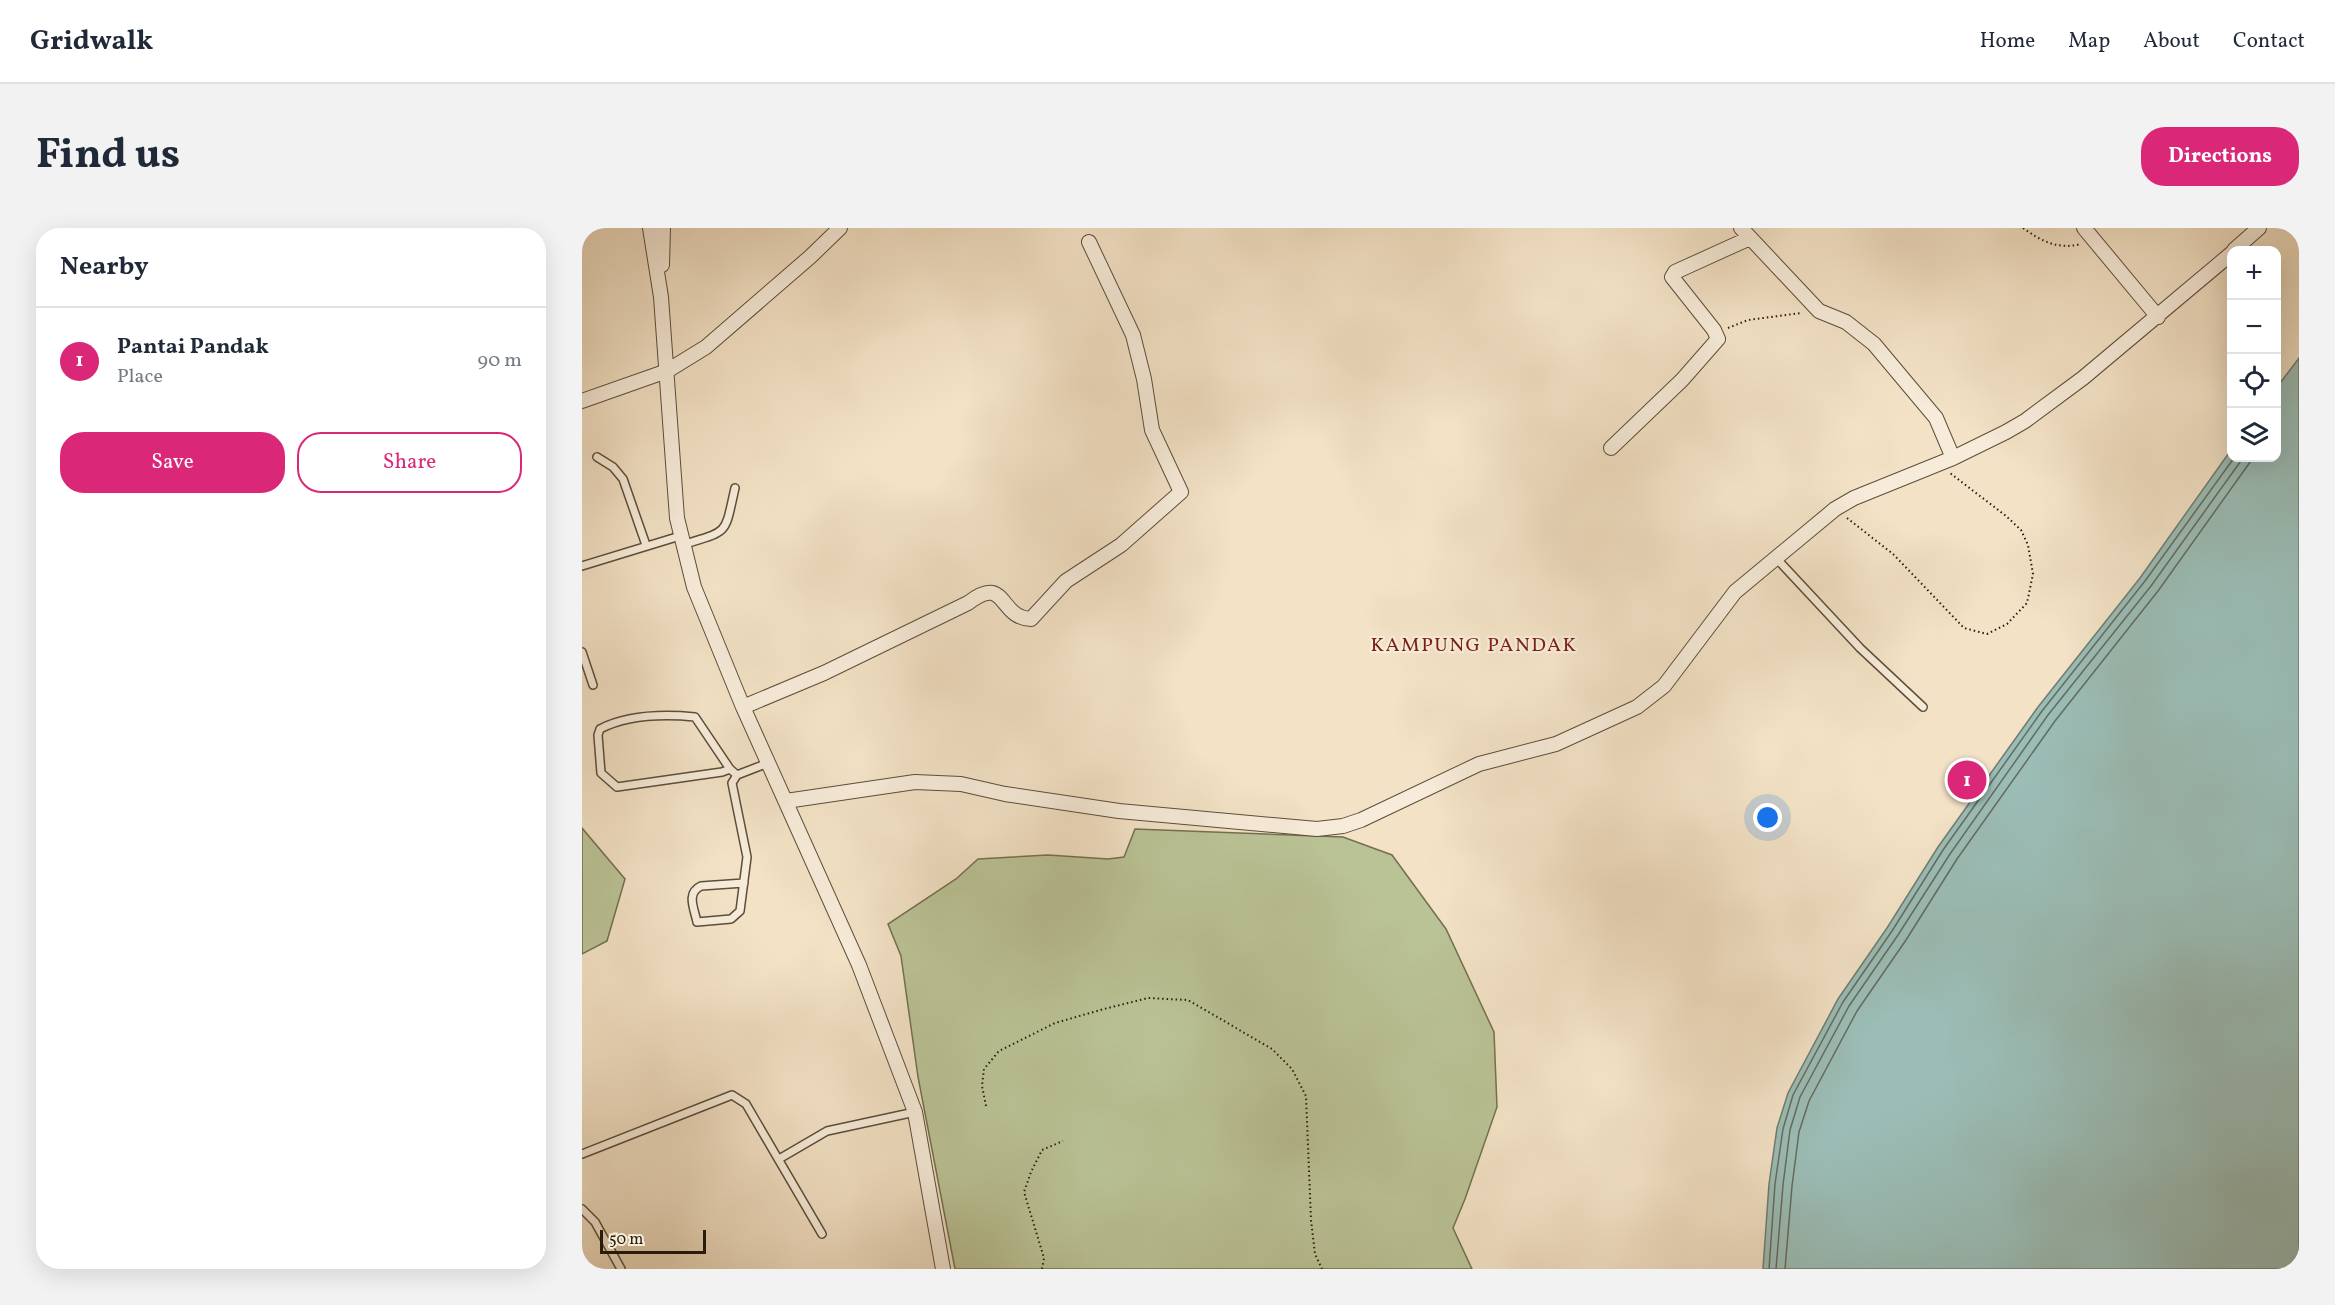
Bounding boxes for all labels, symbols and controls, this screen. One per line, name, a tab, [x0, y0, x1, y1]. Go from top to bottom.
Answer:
text: Gridwalk	[30, 22, 153, 61]
text: Home	[1980, 27, 2035, 56]
text: Map	[2068, 27, 2110, 56]
text: About	[2143, 27, 2200, 56]
text: Contact	[2233, 27, 2305, 56]
text: Find us	[36, 127, 180, 186]
button: Directions	[2141, 127, 2299, 186]
map controls	[2227, 246, 2281, 462]
button: +	[2227, 246, 2281, 300]
text: Nearby	[60, 249, 149, 285]
button: −	[2227, 300, 2281, 354]
text: Pantai Pandak	[117, 332, 269, 363]
text: 1	[75, 347, 84, 375]
text: 90 m	[478, 347, 522, 375]
button: locate	[2227, 354, 2281, 408]
text: Place	[117, 363, 163, 391]
button: layers	[2227, 408, 2281, 462]
button: Save	[60, 432, 285, 493]
button: Share	[297, 432, 522, 493]
district label: KAMPUNG PANDAK	[1370, 632, 1578, 660]
pin: 1	[1948, 758, 1986, 802]
your location	[1753, 803, 1782, 832]
scale bar	[600, 1227, 706, 1254]
text: 50 m	[609, 1229, 643, 1251]

